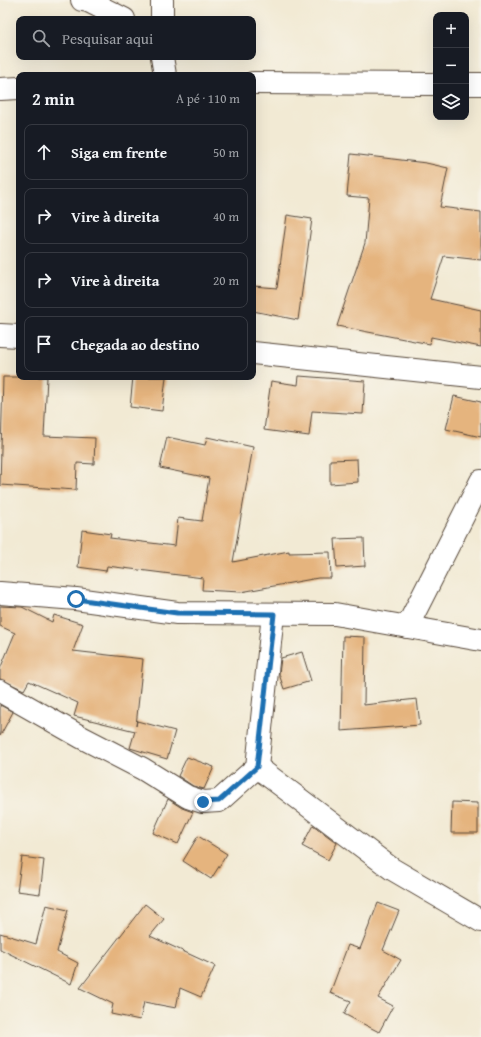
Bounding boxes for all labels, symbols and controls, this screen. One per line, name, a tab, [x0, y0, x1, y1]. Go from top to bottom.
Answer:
map controls	[433, 12, 469, 120]
button: +	[433, 12, 469, 48]
search box	[16, 16, 256, 60]
icon: search	[30, 27, 52, 49]
text: Pesquisar aqui	[62, 28, 153, 49]
button: −	[433, 48, 469, 84]
button: layers	[433, 84, 469, 120]
text: 2 min	[32, 86, 74, 111]
text: A pé · 110 m	[176, 89, 240, 108]
icon: ahead	[33, 141, 55, 163]
text: Siga em frente	[71, 142, 167, 163]
text: 50 m	[213, 143, 239, 162]
icon: right	[33, 205, 55, 227]
text: Vire à direita	[71, 206, 159, 227]
text: 40 m	[213, 207, 239, 226]
icon: right	[33, 269, 55, 291]
text: Vire à direita	[71, 270, 159, 291]
text: 20 m	[213, 271, 239, 290]
icon: arrive	[33, 333, 55, 355]
text: Chegada ao destino	[71, 334, 199, 355]
route start	[67, 590, 85, 608]
route end	[194, 793, 212, 811]

